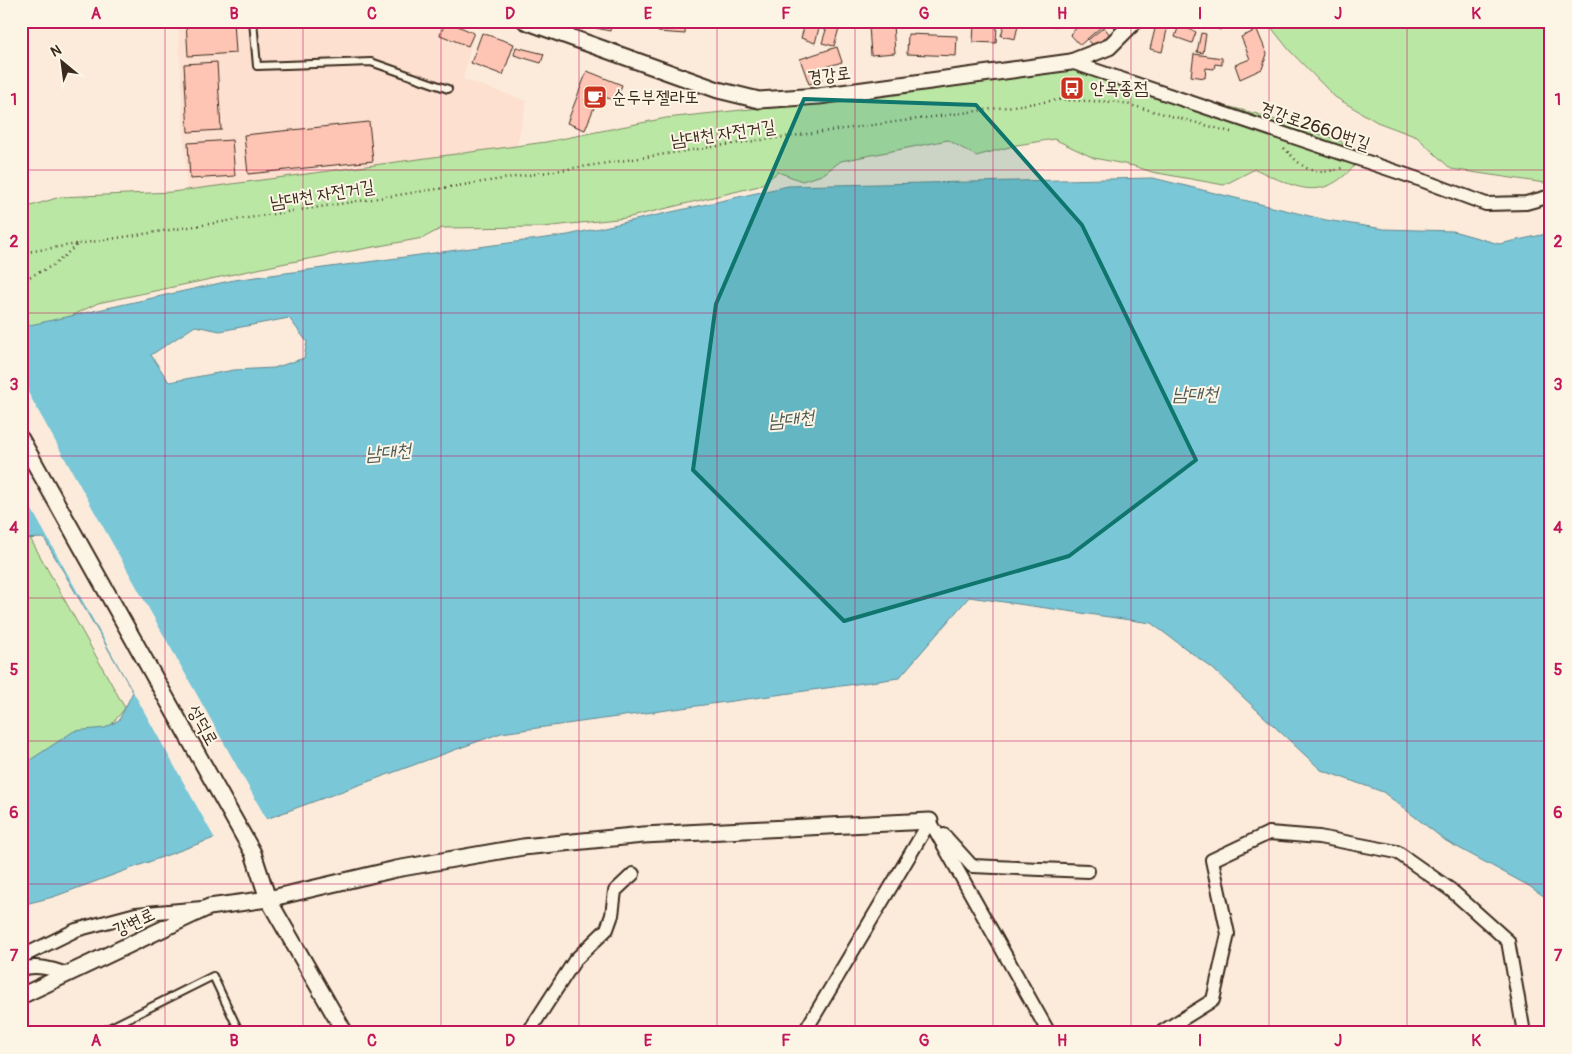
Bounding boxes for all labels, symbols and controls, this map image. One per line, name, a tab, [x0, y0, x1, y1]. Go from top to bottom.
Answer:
text: A	[91, 4, 102, 24]
text: B	[229, 4, 239, 24]
text: C	[367, 4, 377, 24]
text: D	[505, 4, 515, 24]
text: E	[644, 4, 653, 24]
text: F	[781, 4, 791, 24]
text: G	[919, 4, 930, 24]
text: H	[1057, 4, 1067, 24]
text: I	[1198, 4, 1202, 24]
text: J	[1334, 4, 1342, 24]
text: K	[1471, 4, 1481, 24]
north arrow	[38, 38, 88, 88]
text: N	[48, 41, 64, 61]
street label: 경강로	[806, 61, 852, 90]
bus stop icon: 안목종점	[1059, 75, 1085, 101]
place label: 안목종점	[1090, 77, 1148, 100]
cafe icon: 순두부젤라또	[582, 84, 608, 110]
place label: 순두부젤라또	[612, 86, 699, 109]
text: 1	[11, 90, 17, 110]
text: 1	[1555, 90, 1561, 110]
street label: 경강로2660번길	[1256, 97, 1374, 156]
street label: 남대천 자전거길	[669, 115, 777, 152]
street label: 남대천 자전거길	[268, 175, 376, 214]
text: 2	[10, 232, 19, 252]
text: 2	[1554, 232, 1563, 252]
text: 3	[10, 375, 19, 395]
text: 3	[1554, 375, 1563, 395]
water label: 남대천	[1172, 382, 1220, 406]
water label: 남대천	[767, 405, 817, 433]
water label: 남대천	[364, 438, 414, 466]
text: 4	[9, 518, 19, 538]
text: 4	[1553, 518, 1563, 538]
text: 5	[10, 660, 19, 680]
text: 5	[1554, 660, 1563, 680]
street label: 성덕로	[182, 701, 223, 750]
text: 6	[9, 803, 19, 823]
text: 6	[1553, 803, 1563, 823]
street label: 강변로	[110, 903, 159, 942]
text: 7	[10, 946, 19, 966]
text: 7	[1554, 946, 1563, 966]
text: A	[91, 1031, 102, 1051]
text: B	[229, 1031, 239, 1051]
text: C	[367, 1031, 377, 1051]
text: D	[505, 1031, 515, 1051]
text: E	[644, 1031, 653, 1051]
text: F	[781, 1031, 791, 1051]
text: G	[919, 1031, 930, 1051]
text: H	[1057, 1031, 1067, 1051]
text: I	[1198, 1031, 1202, 1051]
text: J	[1334, 1031, 1342, 1051]
text: K	[1471, 1031, 1481, 1051]

